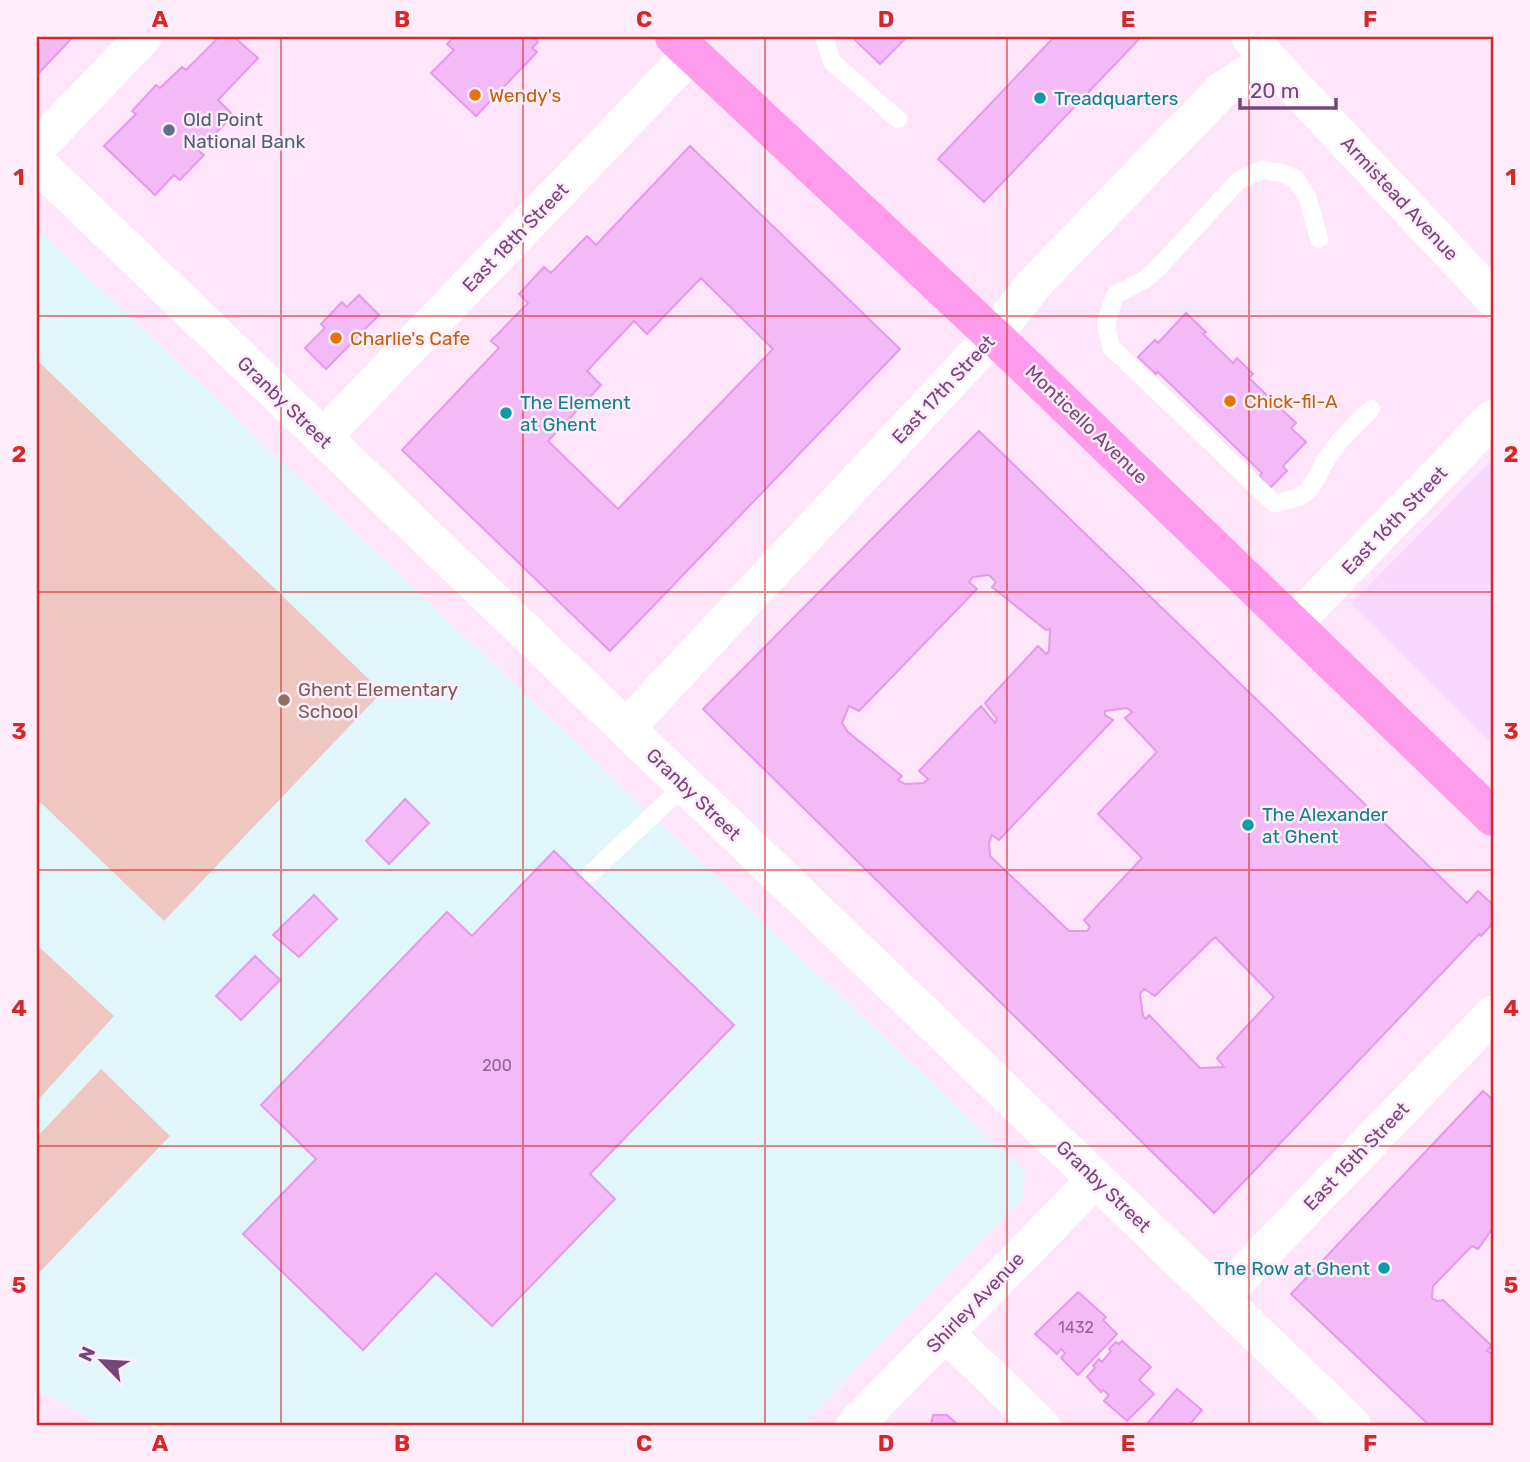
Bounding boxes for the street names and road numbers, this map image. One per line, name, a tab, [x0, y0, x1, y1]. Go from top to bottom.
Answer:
street label: Armistead Avenue	[1336, 131, 1463, 265]
street label: East 18th Street	[458, 178, 574, 297]
street label: East 17th Street	[887, 330, 1000, 448]
street label: Granby Street	[233, 352, 337, 454]
street label: Monticello Avenue	[1021, 360, 1153, 489]
street label: East 16th Street	[1337, 461, 1452, 579]
street label: Granby Street	[642, 744, 746, 846]
street label: East 15th Street	[1299, 1097, 1414, 1215]
street label: Granby Street	[1052, 1136, 1156, 1238]
street label: Shirley Avenue	[922, 1247, 1029, 1357]

